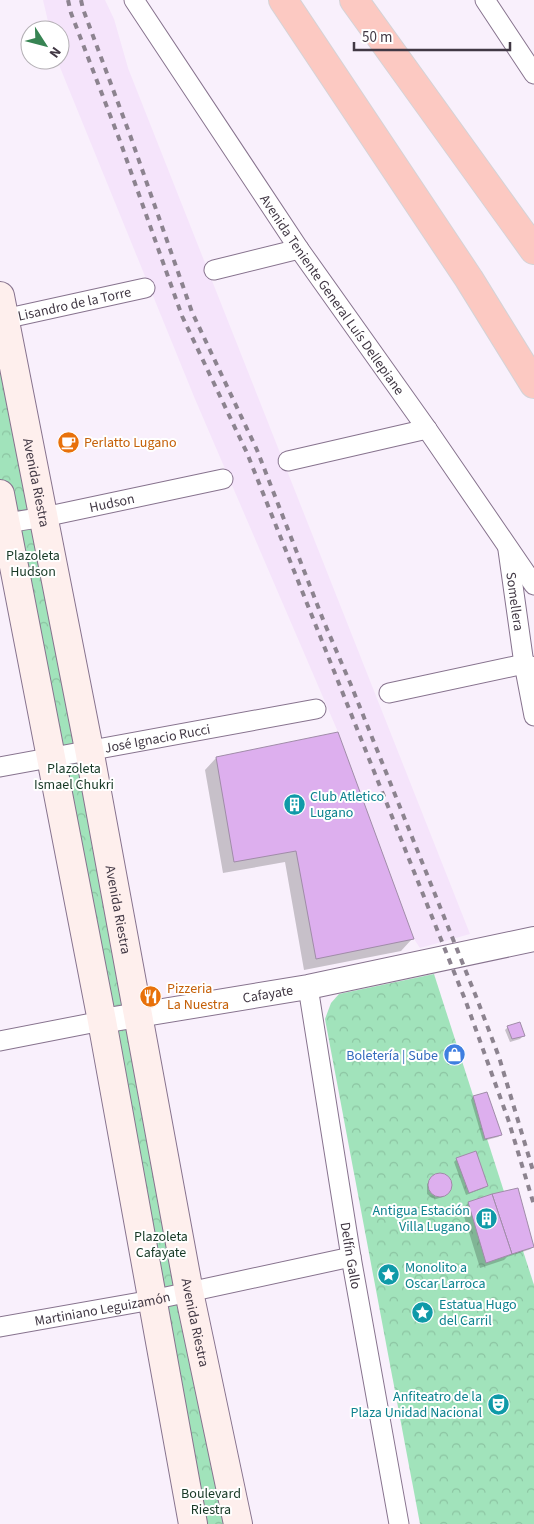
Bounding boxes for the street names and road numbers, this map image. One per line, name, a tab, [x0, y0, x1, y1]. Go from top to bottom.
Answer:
street label: Avenida Teniente General Luís Dellepiane	[254, 191, 409, 399]
street label: Lisandro de la Torre	[16, 282, 133, 327]
street label: Avenida Riestra	[17, 437, 54, 529]
street label: Hudson	[88, 489, 137, 518]
street label: Somellera	[500, 571, 528, 632]
street label: José Ignacio Rucci	[103, 720, 212, 759]
street label: Avenida Riestra	[100, 864, 136, 956]
street label: Cafayate	[241, 981, 295, 1009]
street label: Delfín Gallo	[335, 1221, 366, 1291]
street label: Avenida Riestra	[176, 1277, 214, 1369]
street label: Martiniano Leguizamón	[33, 1287, 172, 1332]

